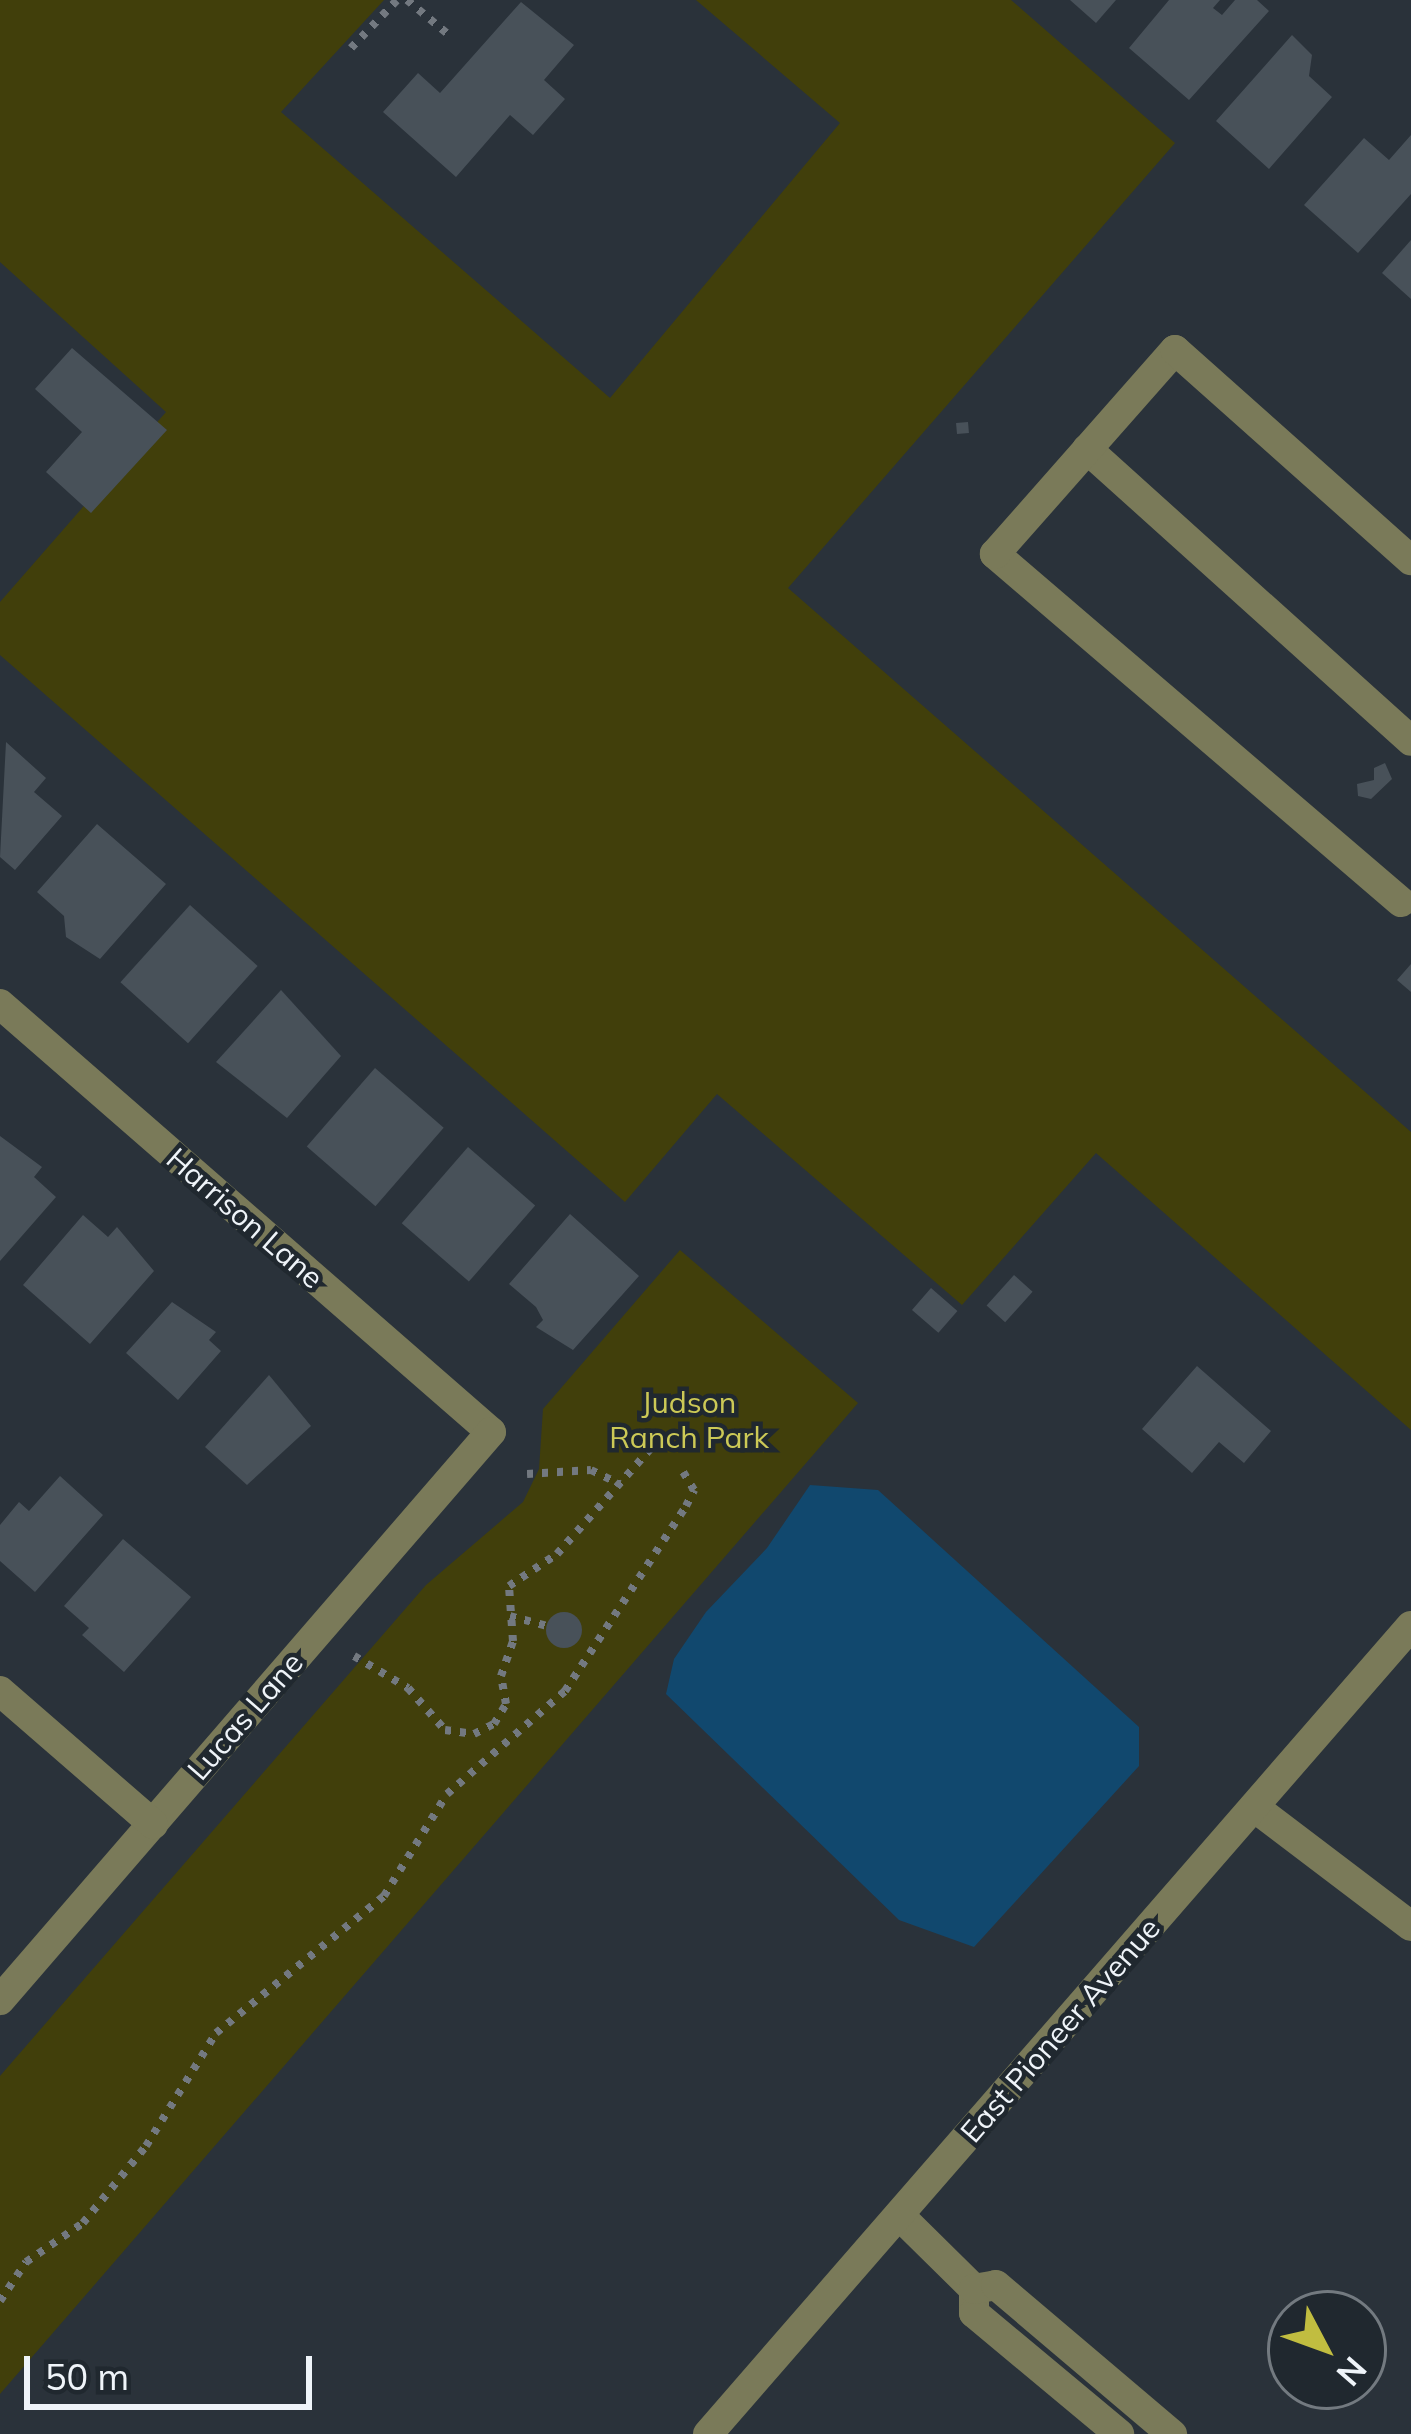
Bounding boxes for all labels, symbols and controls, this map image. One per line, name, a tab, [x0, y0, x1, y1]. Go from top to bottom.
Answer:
street label: Harrison Lane	[159, 1140, 331, 1296]
park label: Judson Ranch Park	[609, 1384, 769, 1454]
street label: Lucas Lane	[180, 1645, 310, 1787]
street label: East Pioneer Avenue	[953, 1910, 1167, 2150]
north arrow	[1267, 2290, 1387, 2410]
scale bar	[30, 2332, 318, 2406]
text: N	[1329, 2349, 1376, 2395]
text: 50 m	[45, 2354, 129, 2399]

